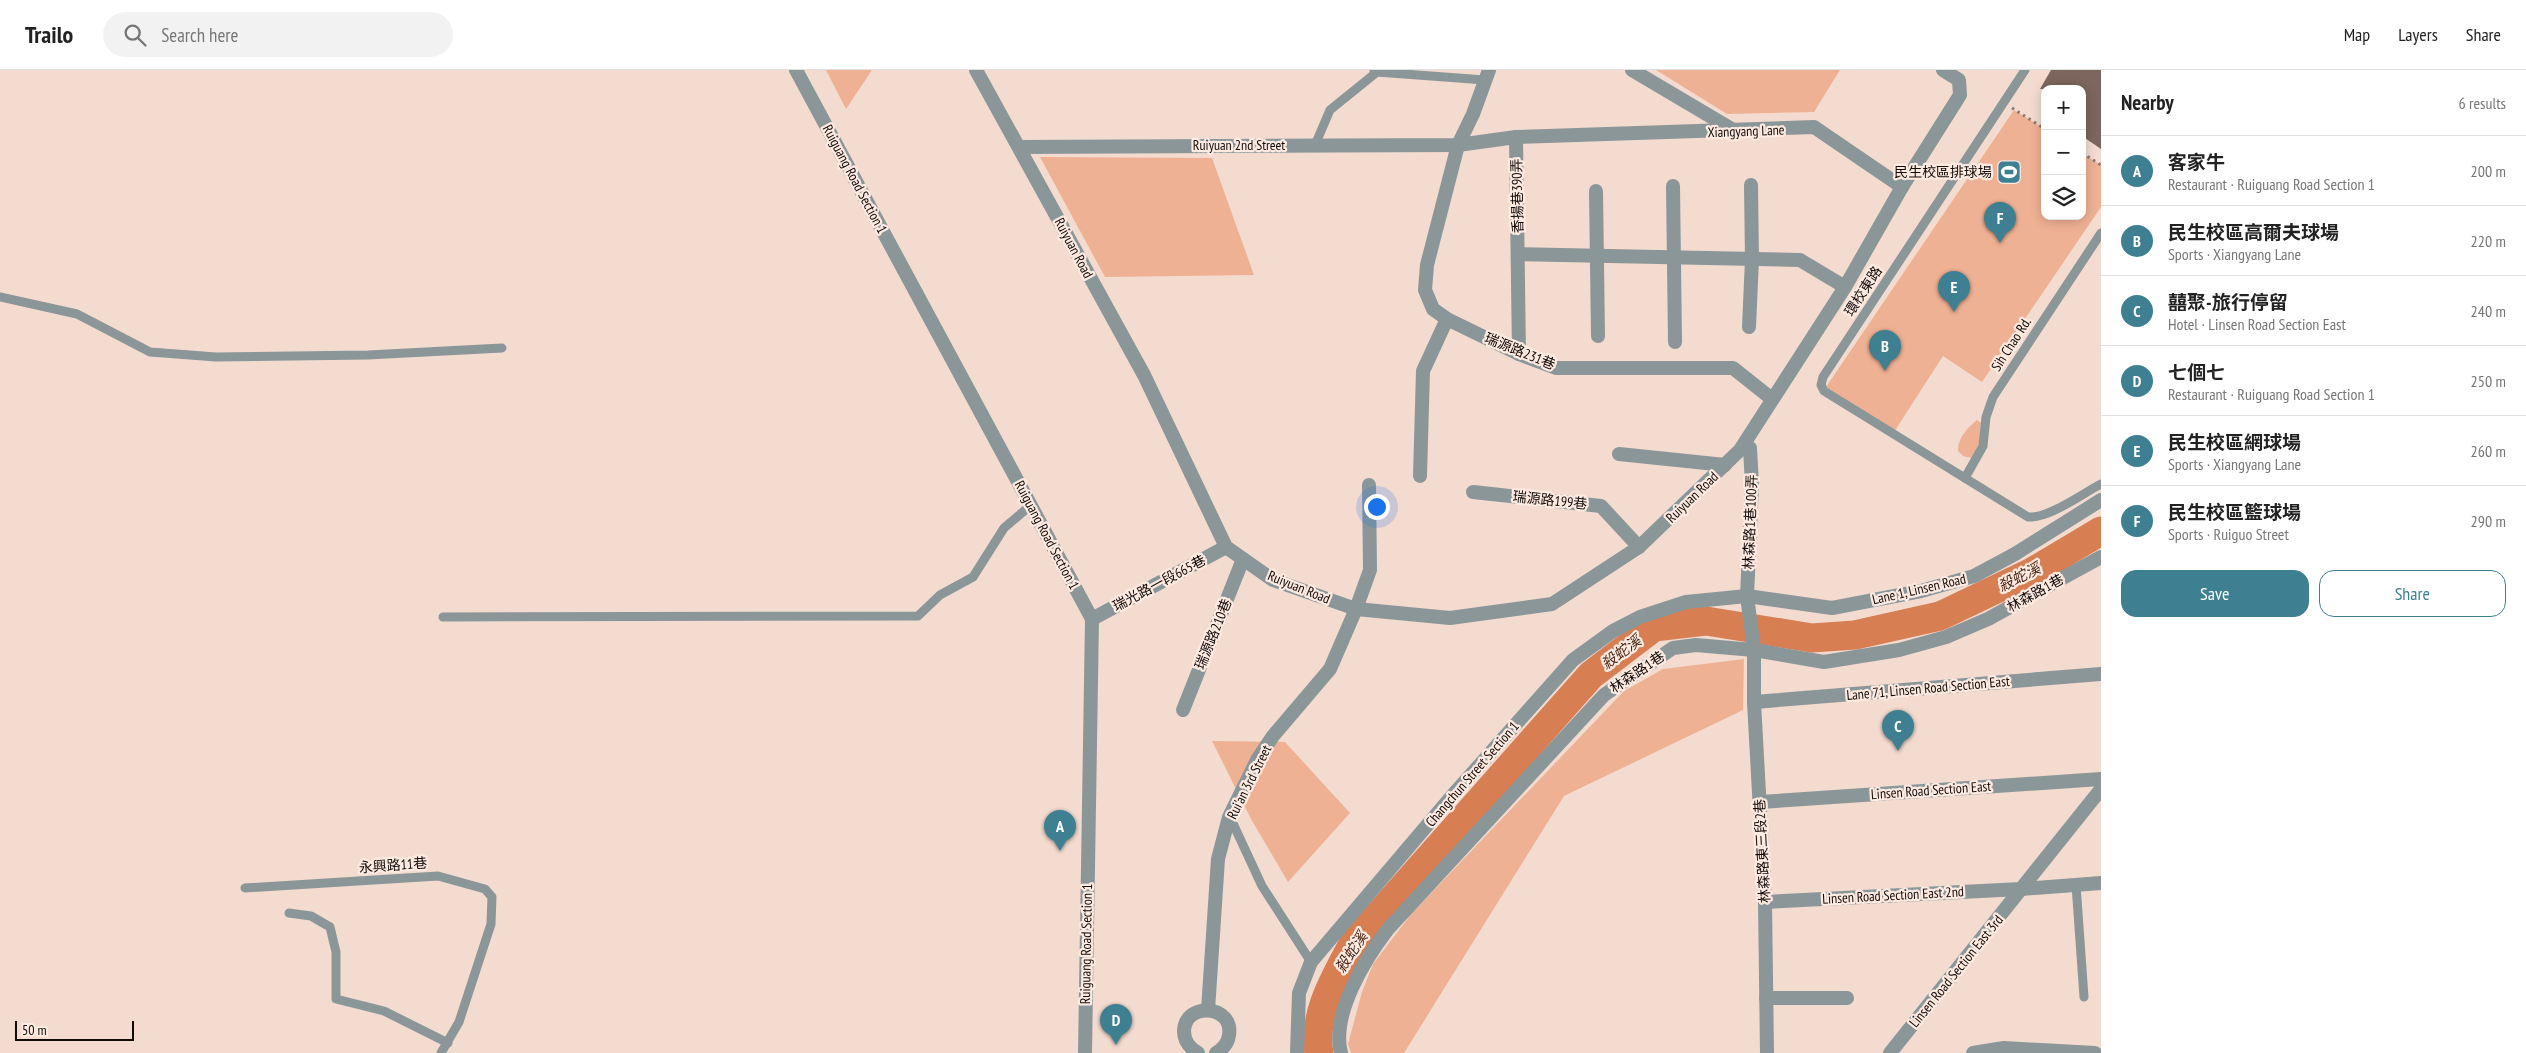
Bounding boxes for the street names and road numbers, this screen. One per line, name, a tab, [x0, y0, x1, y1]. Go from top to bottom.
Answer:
street label: Xiangyang Lane	[1707, 121, 1785, 141]
street label: Ruiguang Road Section 1	[819, 122, 891, 236]
street label: Ruiyuan 2nd Street	[1193, 136, 1285, 154]
street label: 香揚巷390弄	[1507, 158, 1527, 234]
street label: Ruiyuan Road	[1051, 215, 1097, 281]
street label: 環校東路	[1840, 263, 1886, 319]
street label: Sih Chao Rd.	[1987, 314, 2035, 374]
street label: 瑞源路231巷	[1482, 329, 1558, 373]
street label: Ruiyuan Road	[1662, 468, 1722, 526]
street label: 林森路1巷100弄	[1739, 474, 1761, 570]
street label: Ruiguang Road Section 1	[1011, 478, 1083, 592]
street label: 瑞源路199巷	[1512, 487, 1588, 513]
street label: 瑞光路一段665巷	[1109, 551, 1209, 615]
street label: Ruiyuan Road	[1265, 566, 1333, 608]
street label: Lane 1, Linsen Road	[1870, 569, 1968, 609]
street label: 林森路1巷	[2003, 570, 2067, 616]
street label: 瑞源路210巷	[1191, 596, 1235, 672]
street label: 林森路1巷	[1606, 647, 1668, 697]
street label: Lane 71, Linsen Road Section East	[1846, 672, 2010, 704]
street label: Changchun Street Section 1	[1421, 718, 1523, 830]
street label: Rui'an 3rd Street	[1223, 742, 1275, 822]
street label: Linsen Road Section East	[1870, 777, 1992, 803]
street label: 林森路東三段2巷	[1750, 798, 1774, 904]
street label: 永興路11巷	[358, 854, 428, 876]
street label: Linsen Road Section East 2nd	[1822, 882, 1964, 908]
street label: Ruiguang Road Section 1	[1076, 884, 1096, 1004]
street label: Linsen Road Section East 3rd	[1905, 911, 2007, 1031]

